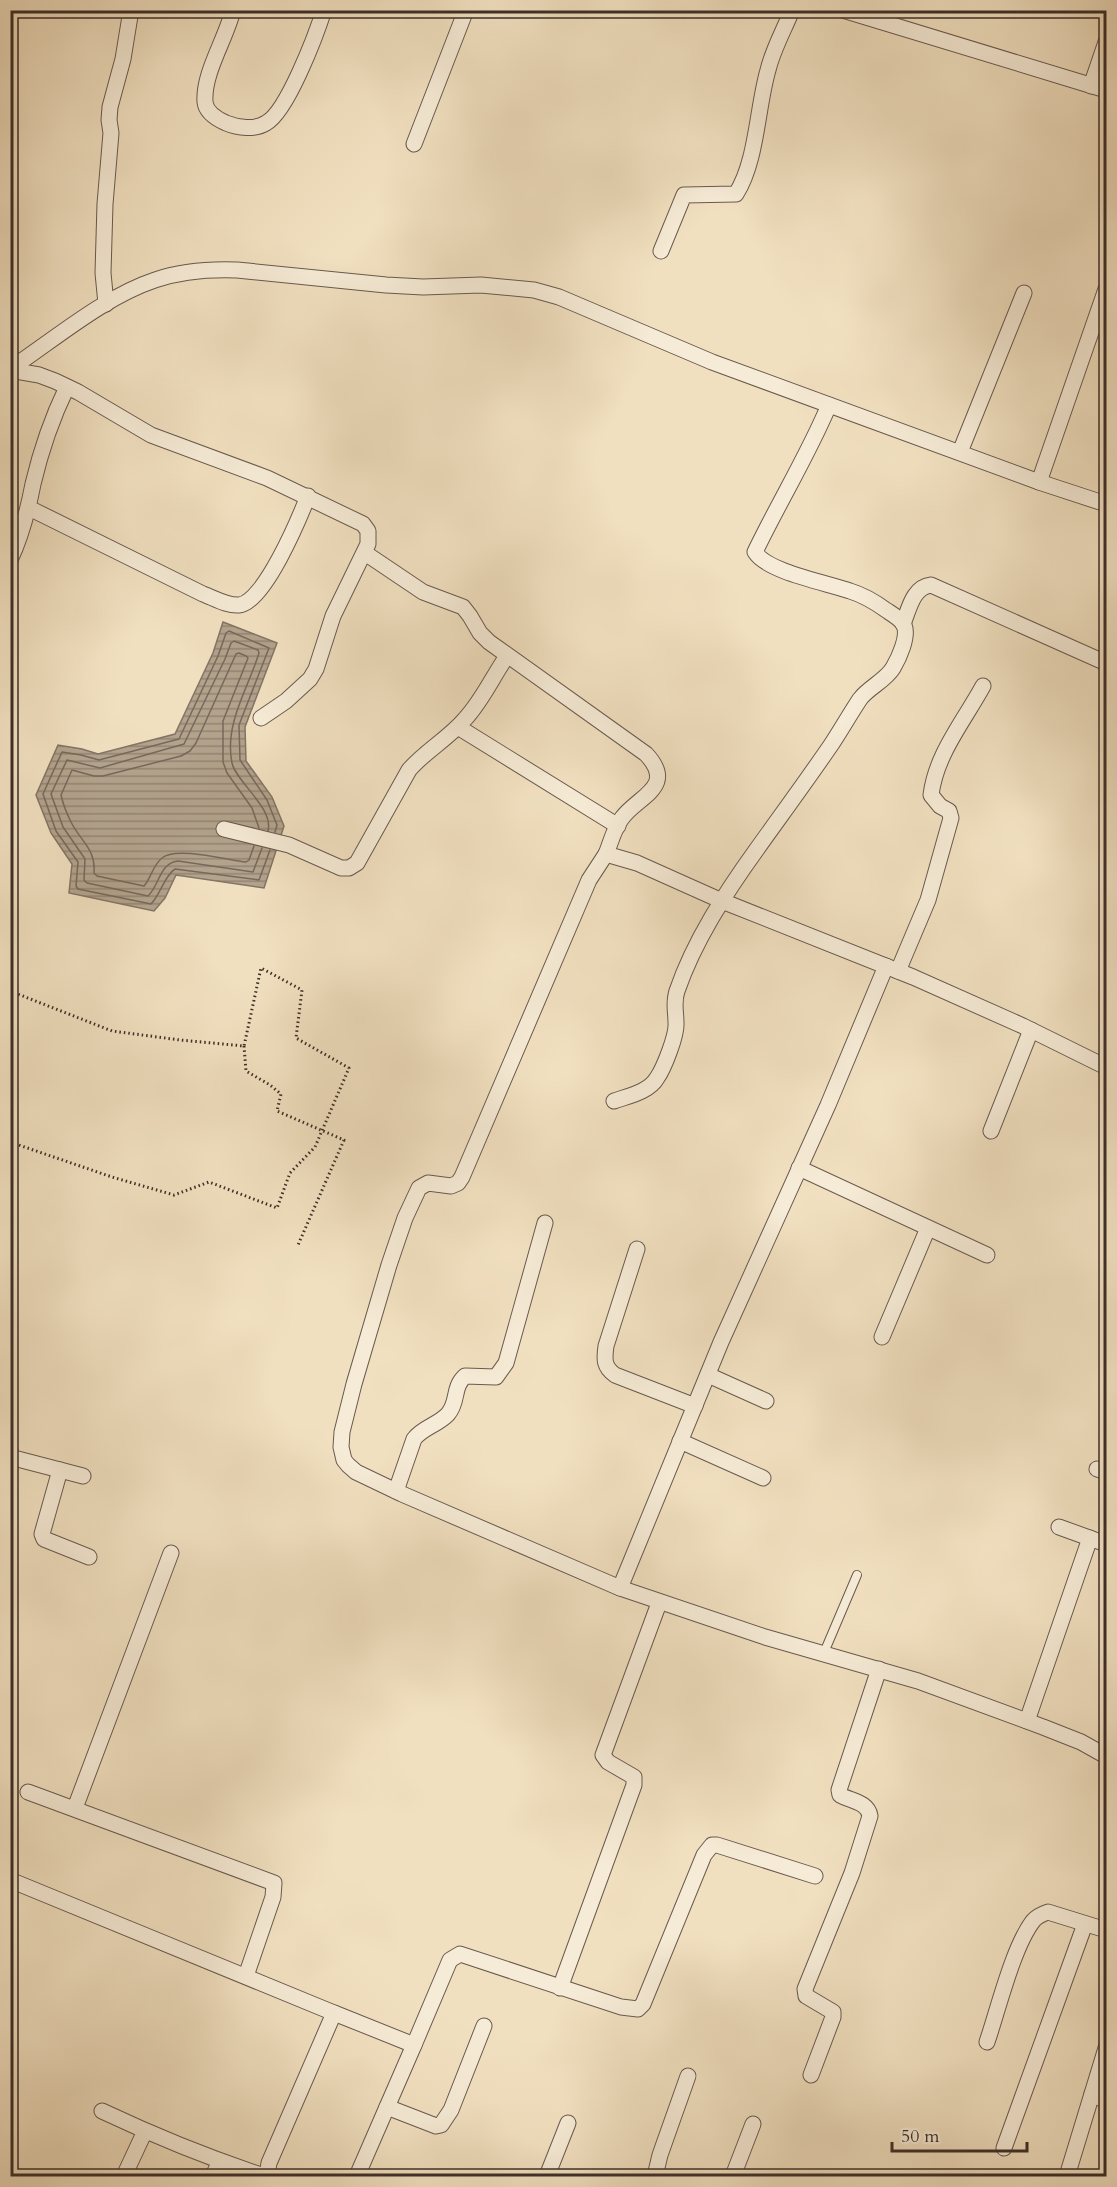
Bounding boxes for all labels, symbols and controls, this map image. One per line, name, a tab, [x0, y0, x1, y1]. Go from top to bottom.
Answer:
scale bar	[892, 2115, 1027, 2153]
text: 50 m	[901, 2124, 940, 2149]

